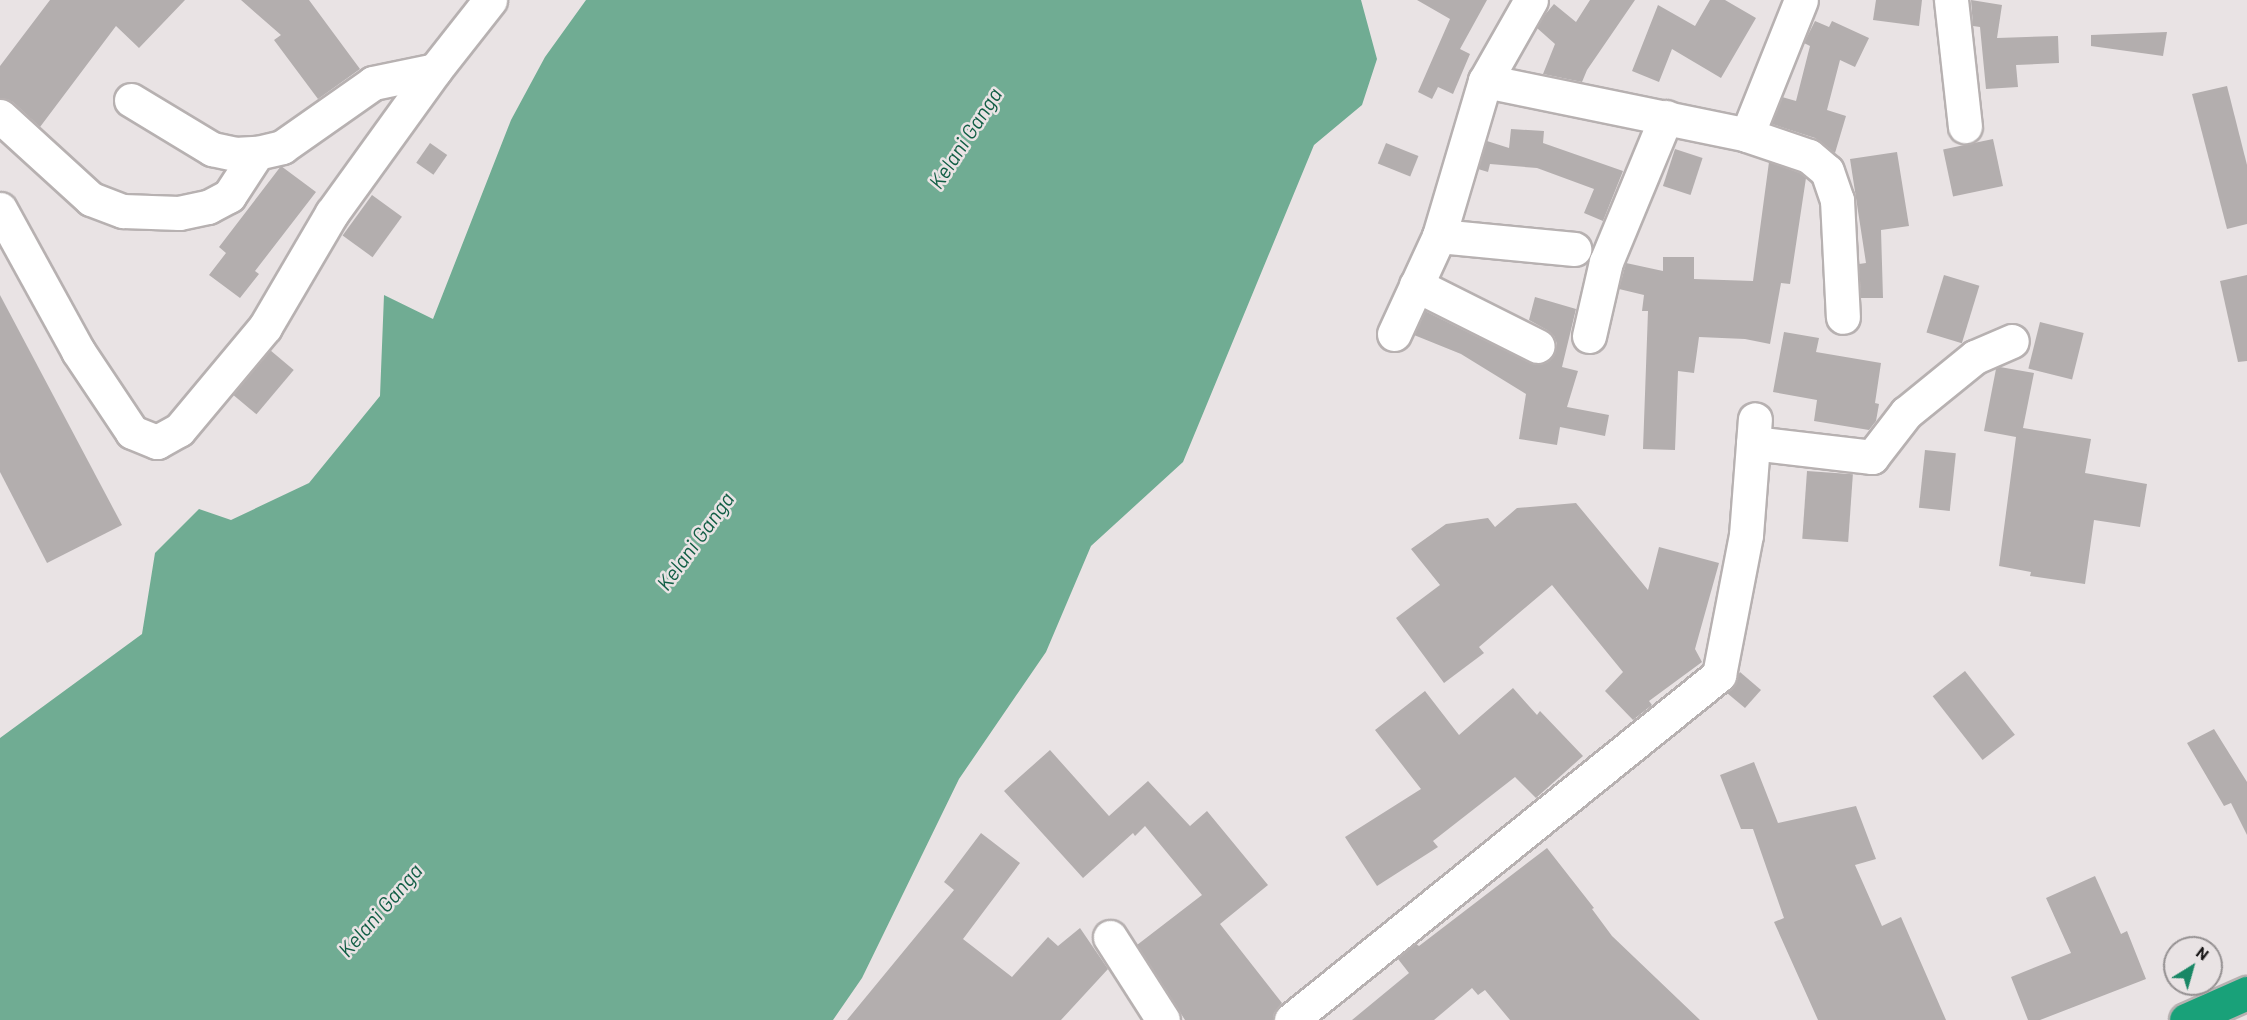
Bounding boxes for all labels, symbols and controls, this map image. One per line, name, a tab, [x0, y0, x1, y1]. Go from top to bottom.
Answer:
water label: Kelani Ganga	[923, 83, 1007, 193]
water label: Kelani Ganga	[651, 487, 739, 595]
water label: Kelani Ganga	[333, 858, 427, 962]
north arrow	[2163, 936, 2223, 996]
text: N	[2193, 942, 2213, 964]

